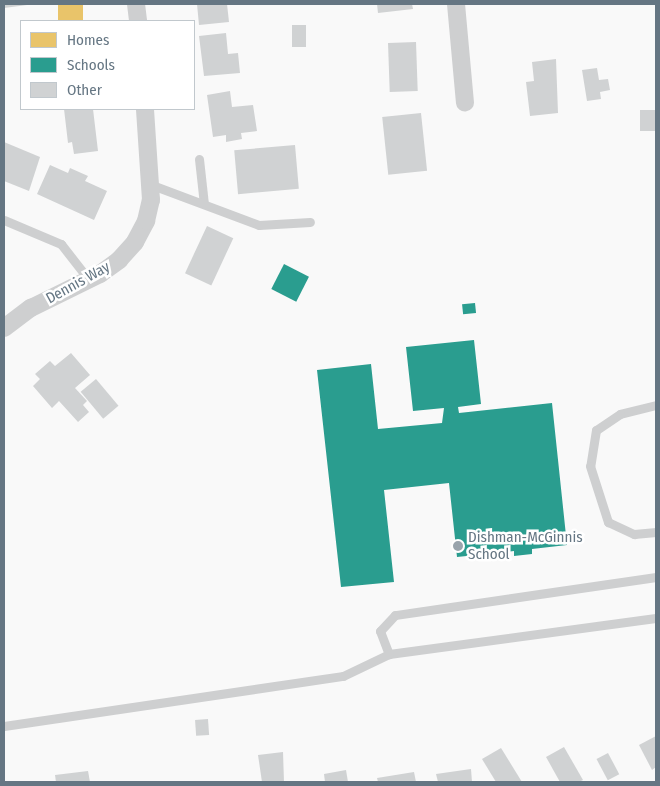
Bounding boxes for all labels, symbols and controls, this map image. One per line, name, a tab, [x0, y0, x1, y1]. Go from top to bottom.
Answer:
legend	[20, 20, 195, 110]
text: Homes	[67, 31, 109, 49]
text: Schools	[67, 56, 115, 74]
text: Other	[67, 81, 102, 99]
street label: Dennis Way	[43, 258, 113, 308]
place label: Dishman-McGinnis School	[468, 528, 583, 563]
marker: Dishman-McGinnis School	[452, 540, 464, 552]

